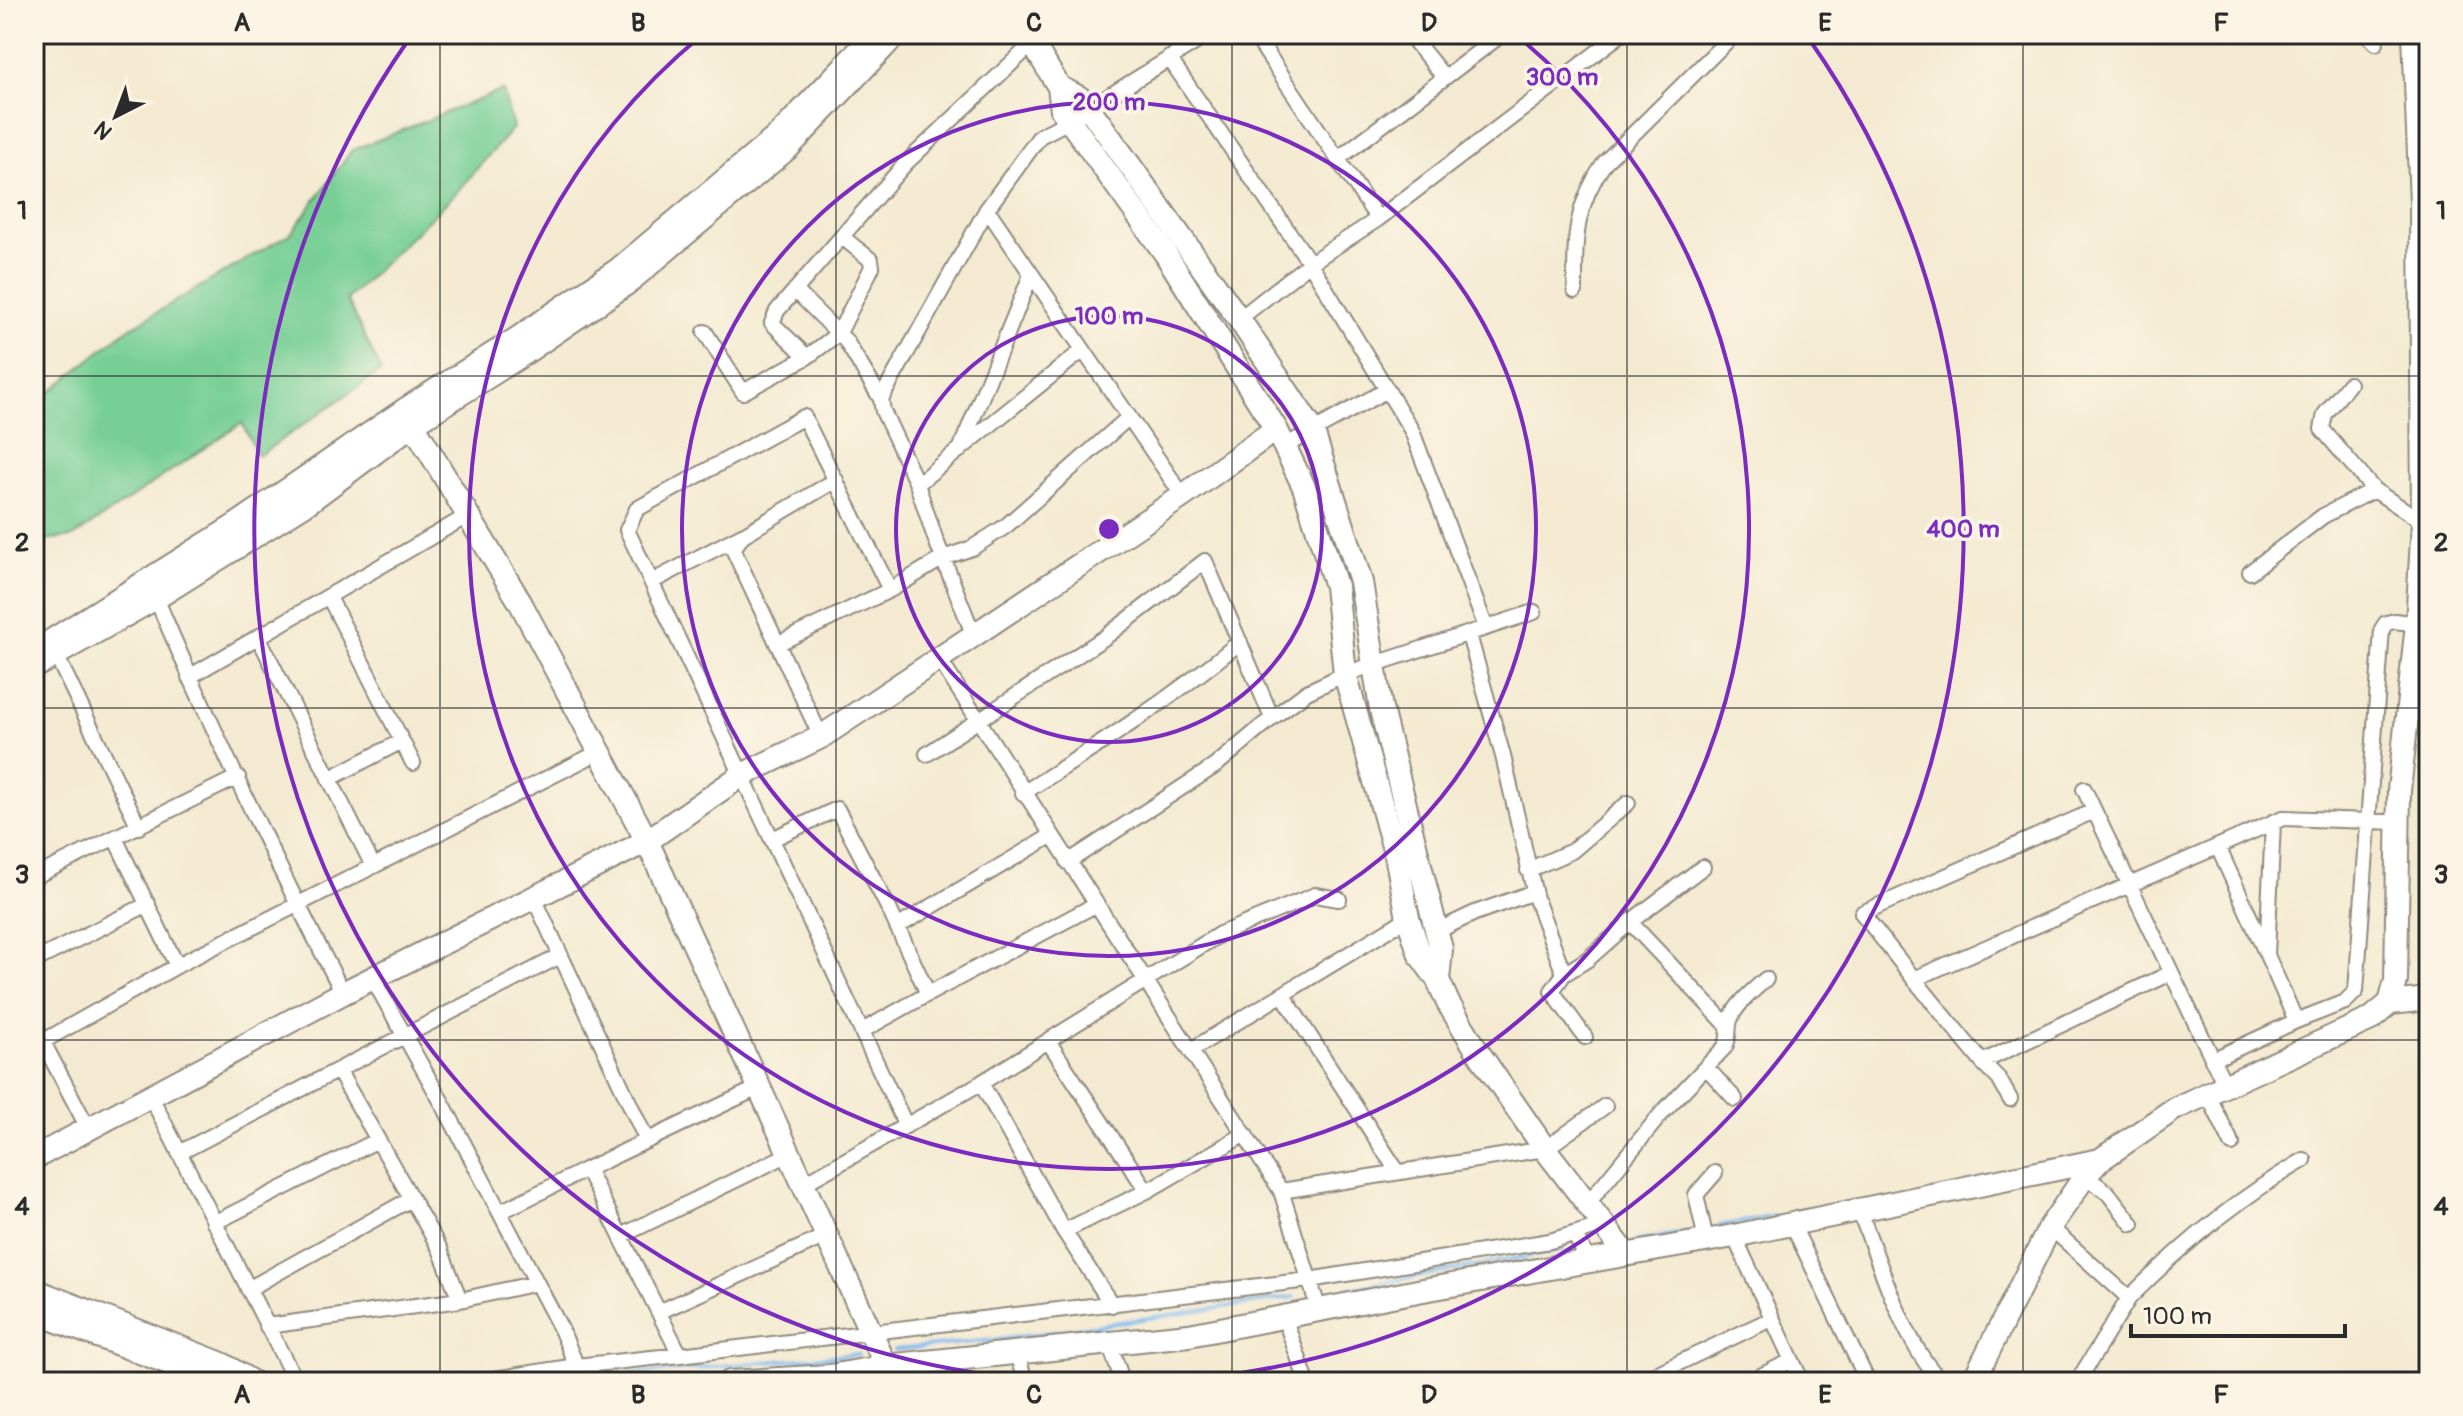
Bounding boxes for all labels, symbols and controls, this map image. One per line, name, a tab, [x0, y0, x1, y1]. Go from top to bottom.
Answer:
text: A	[234, 7, 251, 39]
text: B	[631, 7, 645, 39]
text: C	[1026, 7, 1042, 39]
text: D	[1421, 7, 1437, 39]
text: E	[1818, 7, 1832, 39]
text: F	[2213, 7, 2229, 39]
text: 300 m	[1526, 63, 1598, 92]
north arrow	[76, 76, 156, 156]
text: 200 m	[1073, 88, 1145, 117]
text: N	[88, 115, 118, 146]
text: 1	[17, 195, 27, 227]
text: 1	[2436, 195, 2446, 227]
text: 100 m	[1075, 302, 1143, 331]
centre of rings	[1095, 515, 1123, 543]
text: 400 m	[1926, 515, 2000, 544]
text: 2	[15, 527, 29, 559]
text: 2	[2434, 527, 2448, 559]
text: 3	[15, 859, 29, 891]
text: 3	[2434, 859, 2448, 891]
text: 4	[14, 1191, 30, 1223]
text: 4	[2433, 1191, 2449, 1223]
scale bar	[2131, 1288, 2345, 1338]
text: 100 m	[2143, 1302, 2212, 1331]
text: A	[234, 1379, 251, 1411]
text: B	[631, 1379, 645, 1411]
text: C	[1026, 1379, 1042, 1411]
text: D	[1421, 1379, 1437, 1411]
text: E	[1818, 1379, 1832, 1411]
text: F	[2213, 1379, 2229, 1411]

